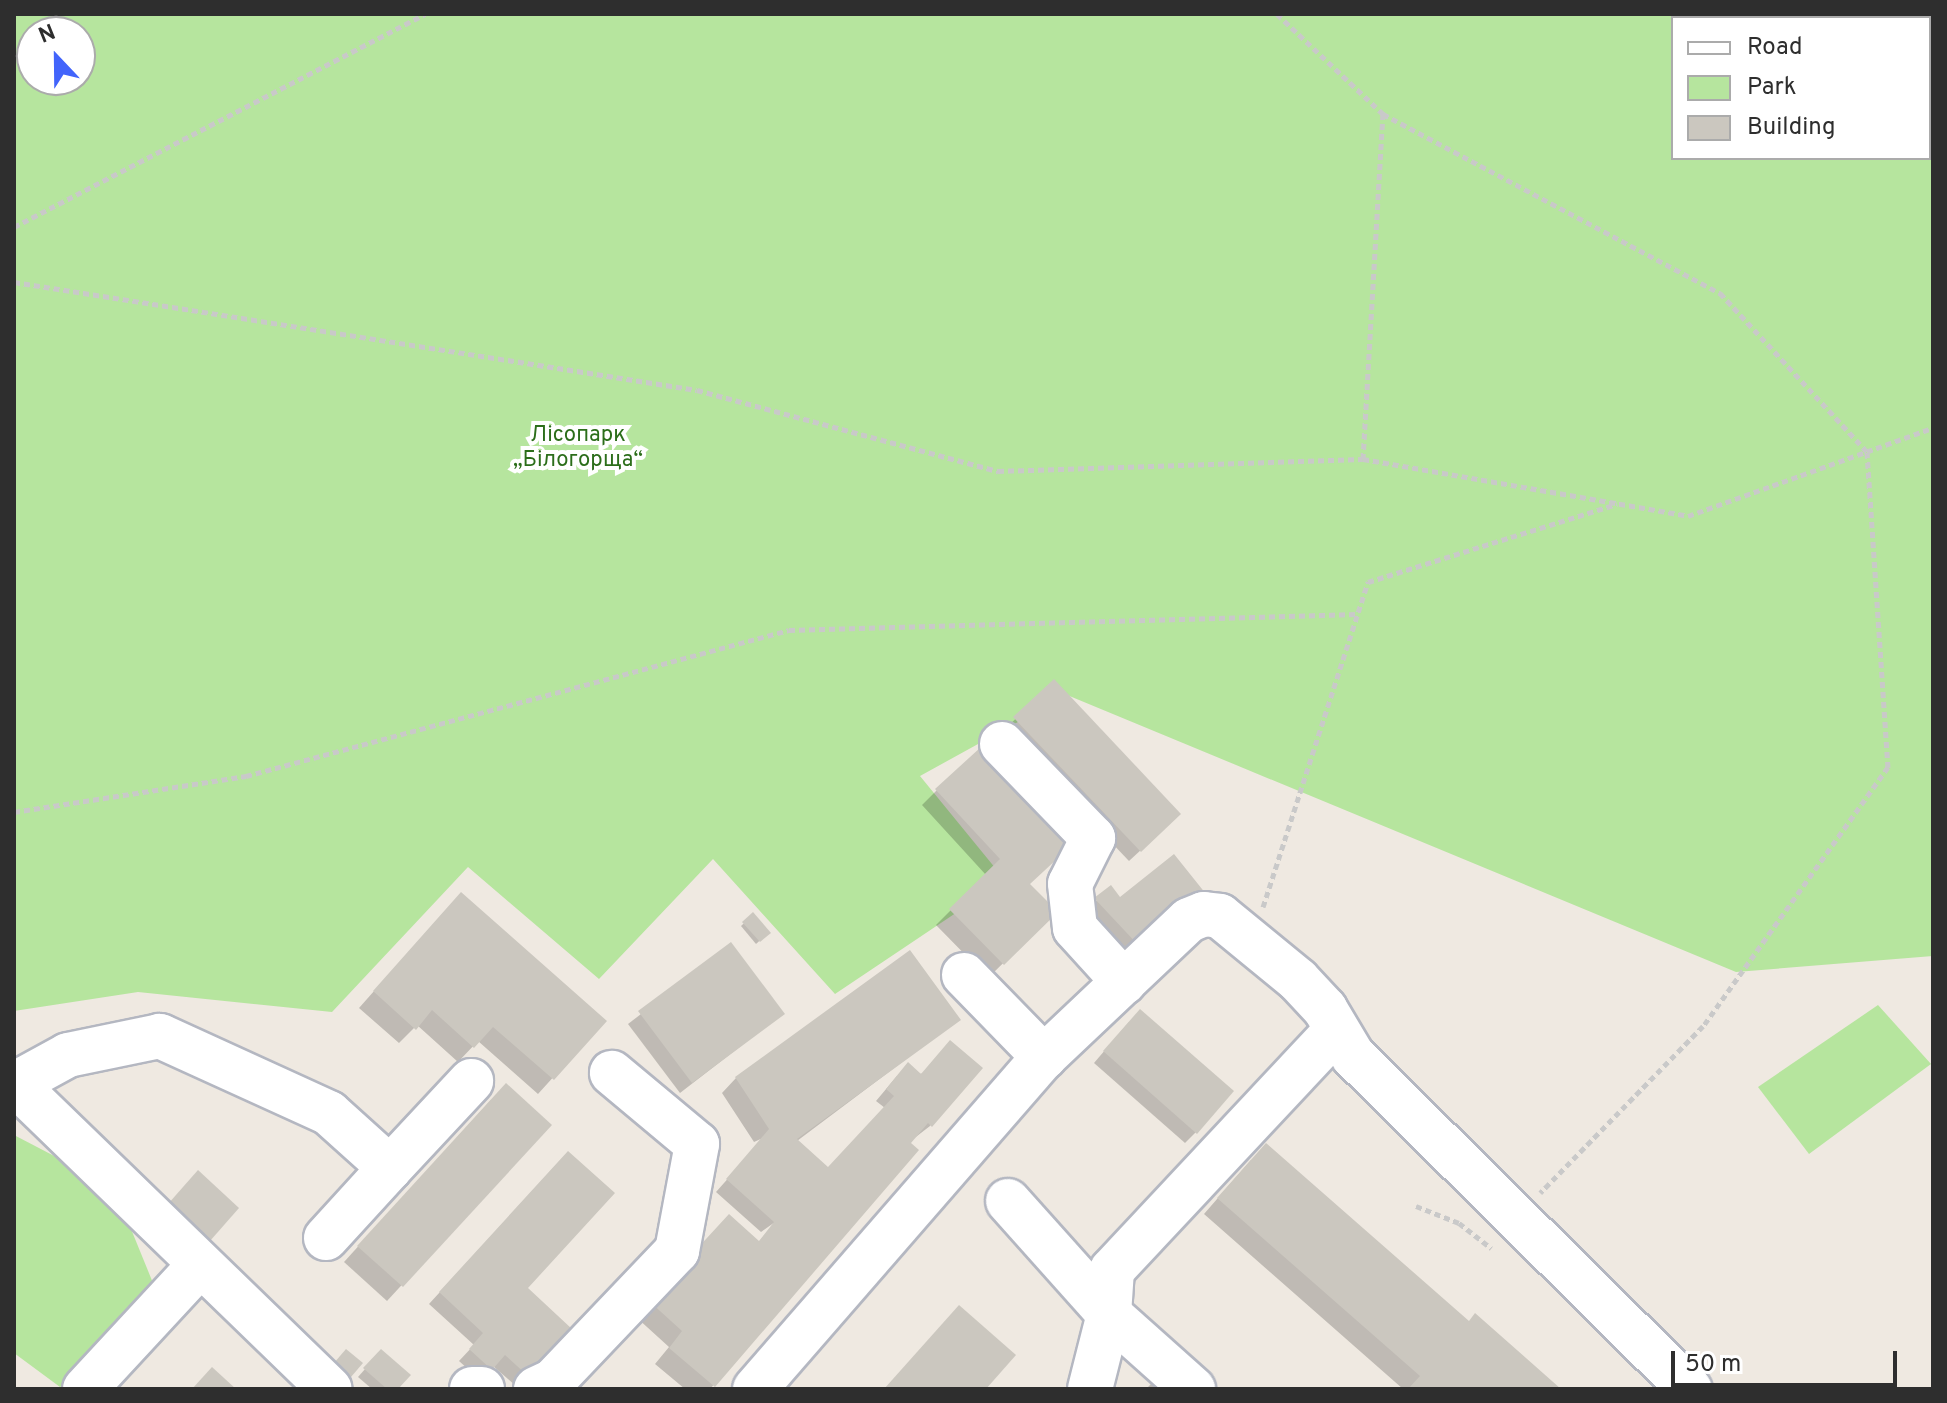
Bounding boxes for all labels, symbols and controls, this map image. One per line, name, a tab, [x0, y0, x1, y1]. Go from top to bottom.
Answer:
north arrow	[16, 16, 96, 96]
legend	[1671, 16, 1931, 160]
text: N	[35, 20, 60, 51]
text: Road	[1747, 33, 1803, 63]
text: Park	[1747, 73, 1797, 103]
text: Building	[1747, 113, 1836, 143]
park label: Лісопарк „Білогорща“	[513, 422, 643, 474]
scale bar	[1675, 1335, 1901, 1385]
text: 50 m	[1685, 1350, 1741, 1380]

